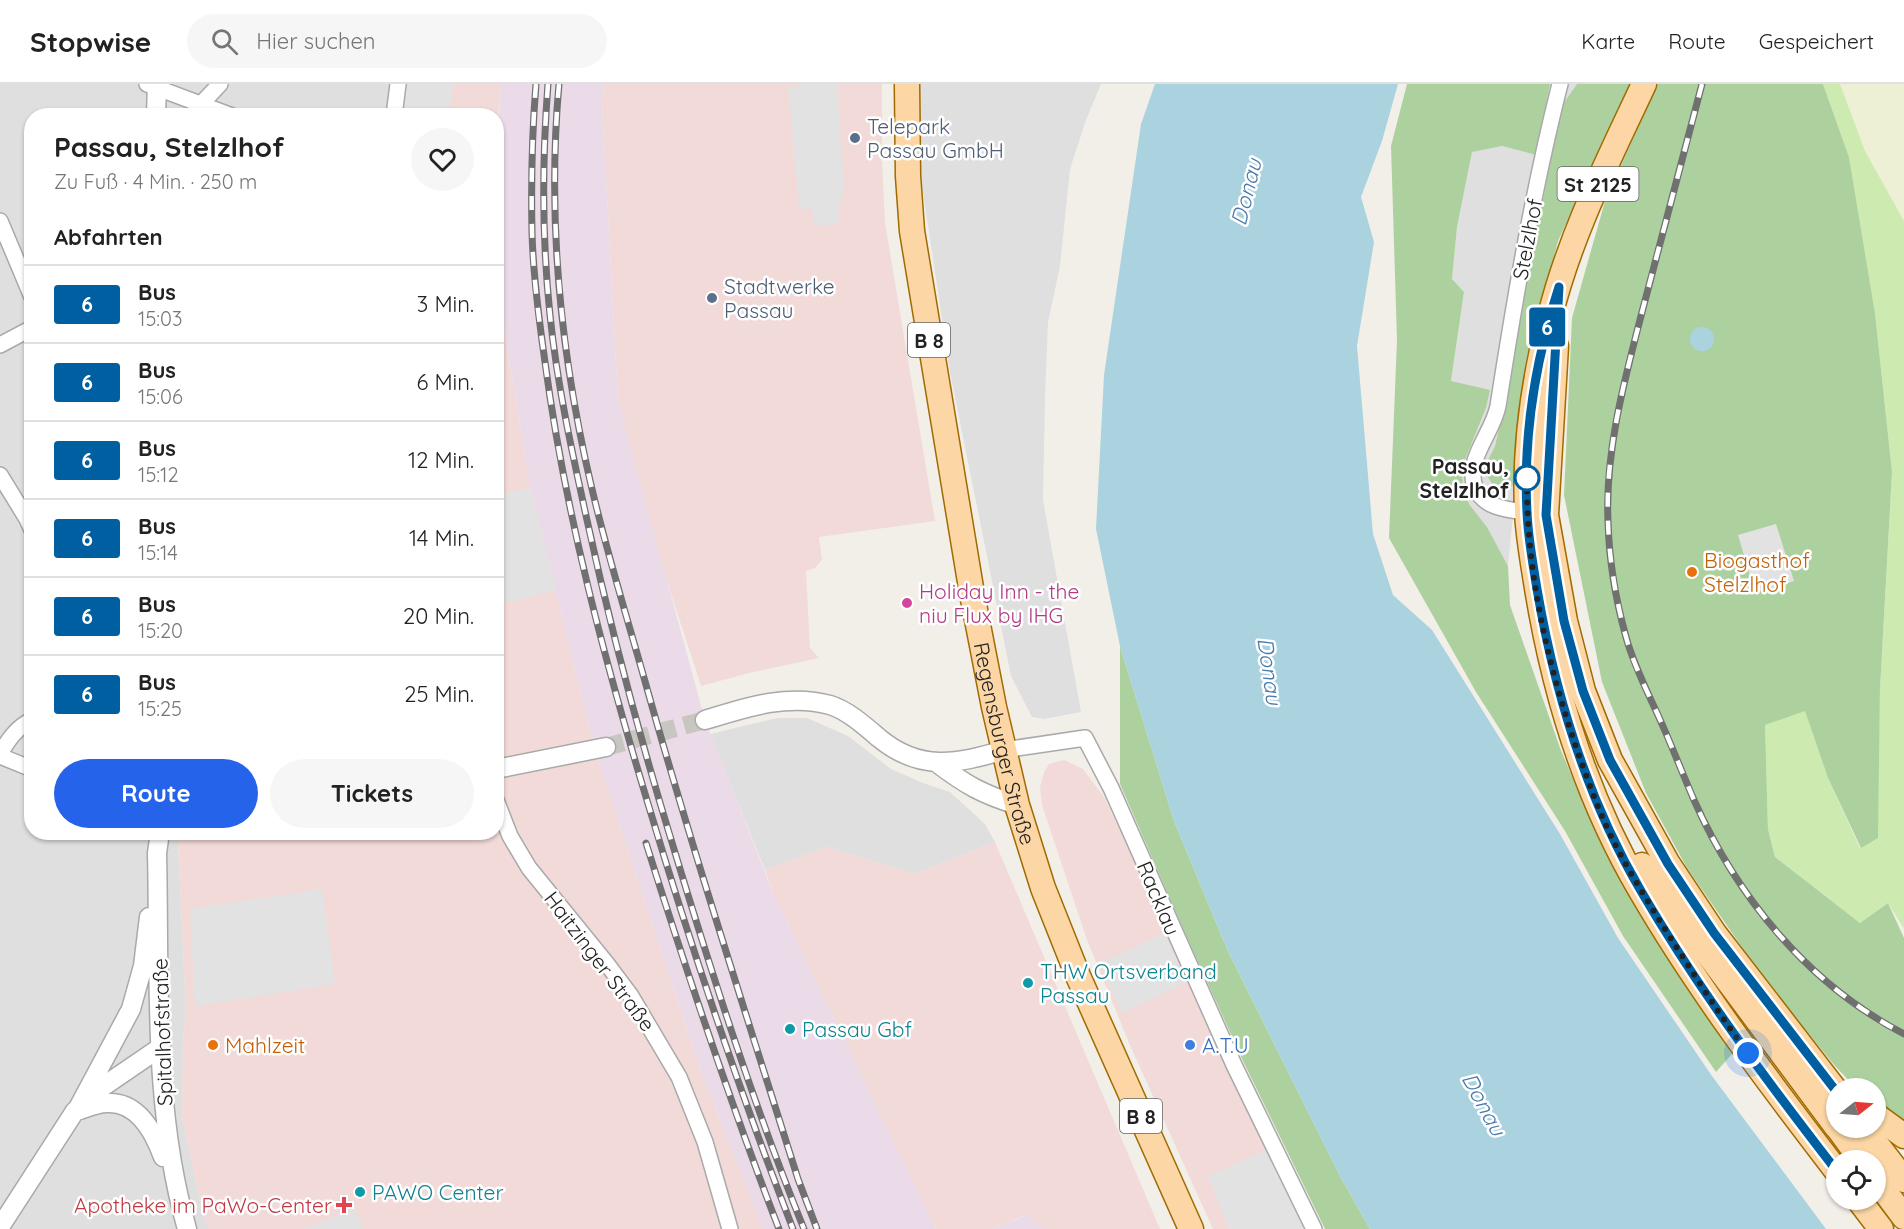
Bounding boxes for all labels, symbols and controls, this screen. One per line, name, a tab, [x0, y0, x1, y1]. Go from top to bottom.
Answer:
search box	[187, 14, 607, 68]
text: Stopwise	[30, 24, 151, 59]
icon: search	[208, 25, 241, 58]
text: Hier suchen	[256, 27, 376, 55]
text: Karte	[1581, 28, 1635, 54]
text: Route	[1668, 28, 1726, 54]
text: Gespeichert	[1759, 28, 1874, 54]
place label: Telepark Passau GmbH	[867, 113, 1004, 163]
button: heart	[411, 128, 474, 191]
text: Passau, Stelzlhof	[54, 129, 284, 164]
marker: Telepark Passau GmbH	[848, 131, 862, 145]
water label: Donau	[1224, 154, 1268, 228]
road number: St 2125	[1558, 167, 1638, 201]
text: Zu Fuß · 4 Min. · 250 m	[54, 169, 257, 194]
street label: Stelzlhof	[1506, 196, 1548, 282]
text: Abfahrten	[54, 223, 163, 251]
place label: Stadtwerke Passau	[724, 273, 835, 323]
text: Bus	[138, 278, 176, 306]
text: 3 Min.	[417, 290, 474, 318]
text: 6	[81, 291, 93, 317]
marker: Stadtwerke Passau	[705, 291, 719, 305]
text: 15:03	[138, 306, 182, 331]
line badge: 6	[1528, 308, 1566, 346]
text: 6	[1541, 314, 1553, 340]
road number: B 8	[908, 323, 950, 357]
text: Bus	[138, 356, 176, 384]
text: 6 Min.	[417, 368, 474, 396]
text: 6	[81, 369, 93, 395]
text: 15:06	[138, 384, 183, 409]
text: Bus	[138, 434, 176, 462]
text: 12 Min.	[408, 446, 474, 474]
text: 6	[81, 447, 93, 473]
place label: Passau, Stelzlhof	[1419, 453, 1510, 503]
text: 15:12	[138, 462, 179, 487]
marker: Passau, Stelzlhof	[1514, 465, 1540, 491]
text: Bus	[138, 512, 176, 540]
text: 14 Min.	[409, 524, 474, 552]
text: 6	[81, 525, 93, 551]
text: 15:14	[138, 540, 178, 565]
place label: Biogasthof Stelzlhof	[1704, 547, 1810, 597]
marker: Biogasthof Stelzlhof	[1685, 565, 1699, 579]
place label: Holiday Inn - the niu Flux by IHG	[919, 578, 1079, 628]
text: Bus	[138, 590, 176, 618]
marker: Holiday Inn - the niu Flux by IHG	[900, 596, 914, 610]
text: 20 Min.	[403, 602, 474, 630]
text: 6	[81, 603, 93, 629]
text: 15:20	[138, 618, 183, 643]
water label: Donau	[1251, 636, 1289, 708]
street label: Regensburger Straße	[969, 640, 1042, 848]
text: Bus	[138, 668, 176, 696]
text: 25 Min.	[404, 680, 474, 708]
text: 6	[81, 681, 93, 707]
text: 15:25	[138, 696, 182, 721]
button: Route	[54, 759, 258, 828]
button: Tickets	[270, 759, 474, 828]
street label: Racklau	[1132, 857, 1186, 939]
street label: Haitzinger Straße	[539, 886, 661, 1036]
street label: Spitalhofstraße	[146, 958, 178, 1106]
place label: THW Ortsverband Passau	[1040, 958, 1217, 1008]
marker: THW Ortsverband Passau	[1021, 976, 1035, 990]
place label: Passau Gbf	[802, 1016, 913, 1042]
marker: Passau Gbf	[783, 1022, 797, 1036]
place label: Mahlzeit	[225, 1032, 305, 1058]
place label: A.T.U	[1202, 1032, 1249, 1058]
marker: Mahlzeit	[206, 1038, 220, 1052]
marker: A.T.U	[1183, 1038, 1197, 1052]
your location	[1733, 1038, 1763, 1068]
water label: Donau	[1456, 1068, 1513, 1142]
north arrow	[1826, 1078, 1886, 1138]
map controls	[1826, 1078, 1886, 1210]
road number: B 8	[1120, 1099, 1162, 1133]
button: locate	[1826, 1150, 1886, 1210]
place label: PAWO Center	[372, 1179, 503, 1205]
marker: PAWO Center	[353, 1185, 367, 1199]
place label: Apotheke im PaWo-Center	[74, 1192, 332, 1218]
marker: Apotheke im PaWo-Center	[337, 1198, 351, 1212]

